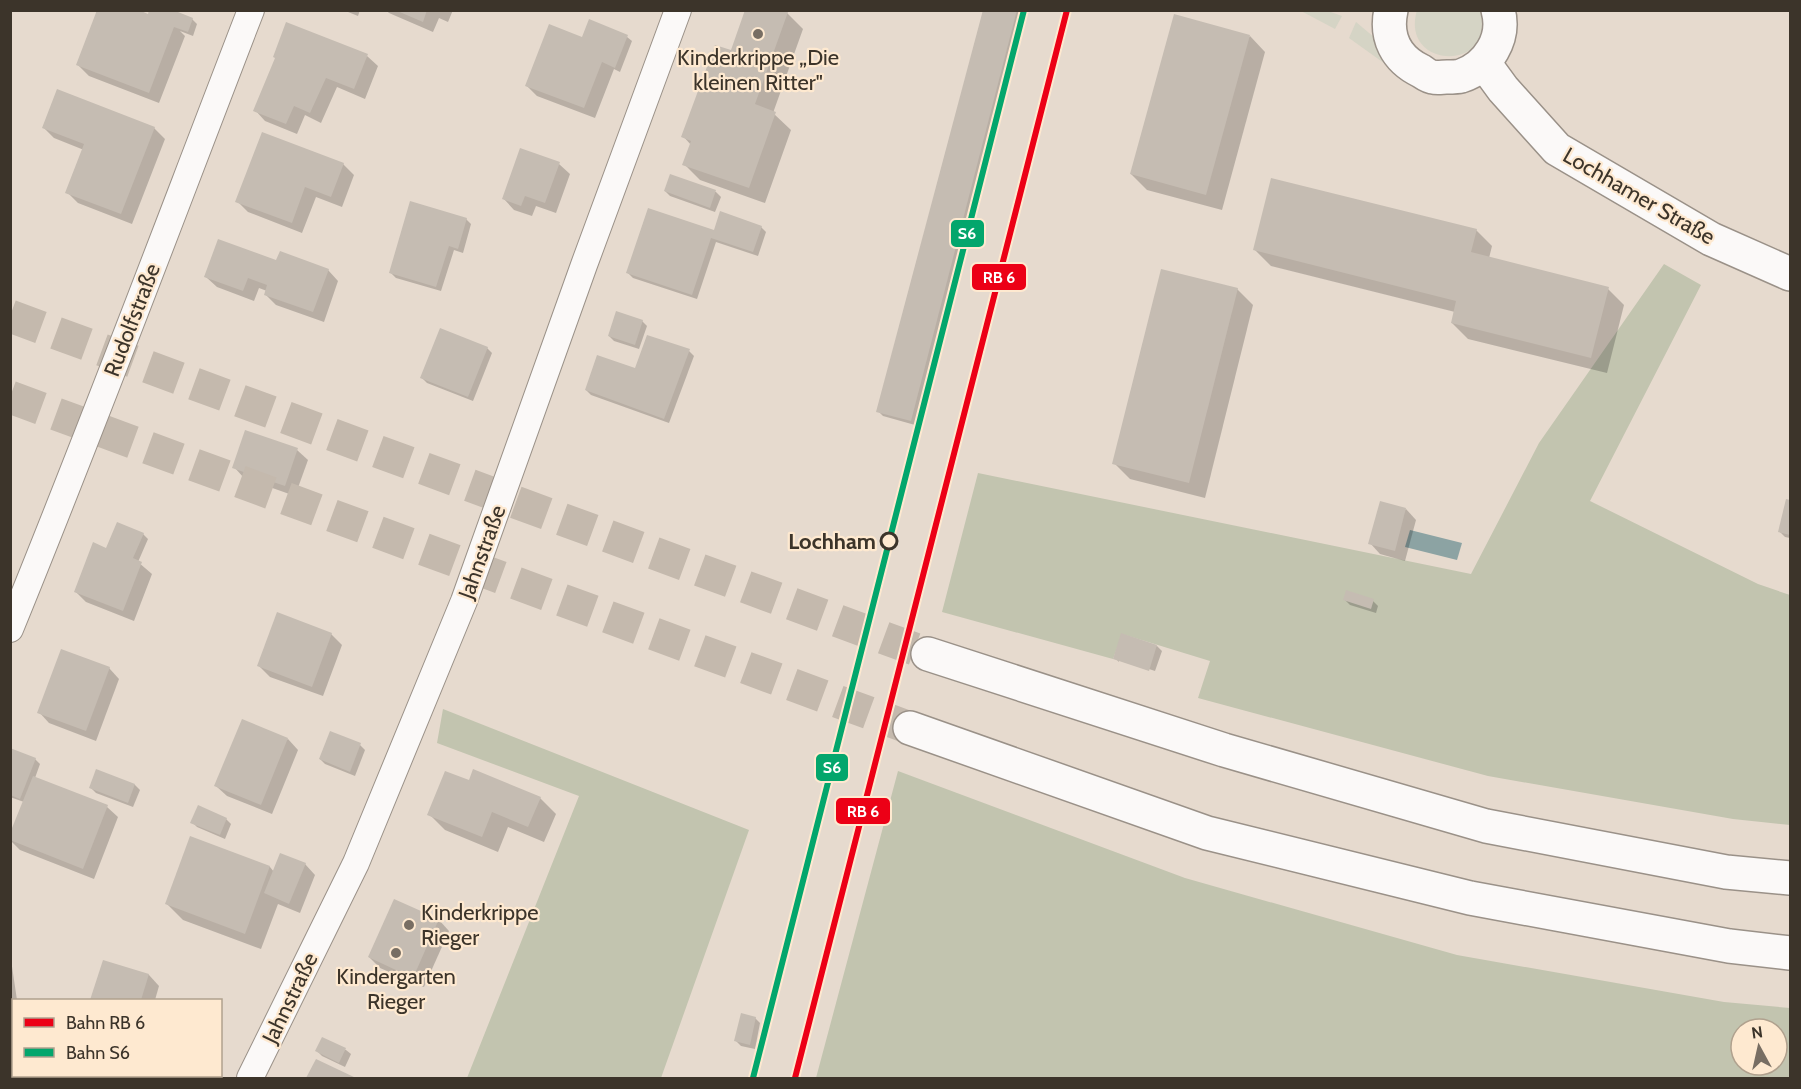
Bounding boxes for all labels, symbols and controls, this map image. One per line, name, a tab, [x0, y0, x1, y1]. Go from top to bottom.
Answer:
marker: Kinderkrippe „Die kleinen Ritter"	[751, 27, 765, 41]
place label: Kinderkrippe „Die kleinen Ritter"	[677, 44, 839, 96]
street label: Lochhamer Straße	[1558, 142, 1720, 250]
line badge: S6	[950, 219, 985, 248]
text: S6	[958, 224, 976, 243]
street label: Rudolfstraße	[98, 260, 166, 380]
line badge: RB 6	[971, 263, 1027, 291]
text: RB 6	[983, 268, 1015, 287]
street label: Jahnstraße	[452, 501, 511, 604]
place label: Lochham	[788, 528, 876, 555]
marker: Lochham	[880, 532, 898, 550]
line badge: S6	[815, 753, 849, 782]
text: S6	[823, 758, 841, 777]
line badge: RB 6	[835, 797, 891, 825]
text: RB 6	[847, 802, 879, 821]
place label: Kinderkrippe Rieger	[421, 899, 539, 951]
marker: Kinderkrippe Rieger	[402, 918, 416, 932]
marker: Kindergarten Rieger	[389, 946, 403, 960]
street label: Jahnstraße	[256, 948, 324, 1049]
place label: Kindergarten Rieger	[336, 963, 456, 1015]
legend	[12, 999, 222, 1077]
text: Bahn RB 6	[66, 1012, 145, 1034]
north arrow	[1729, 1017, 1789, 1077]
text: N	[1750, 1022, 1764, 1043]
text: Bahn S6	[66, 1042, 130, 1064]

